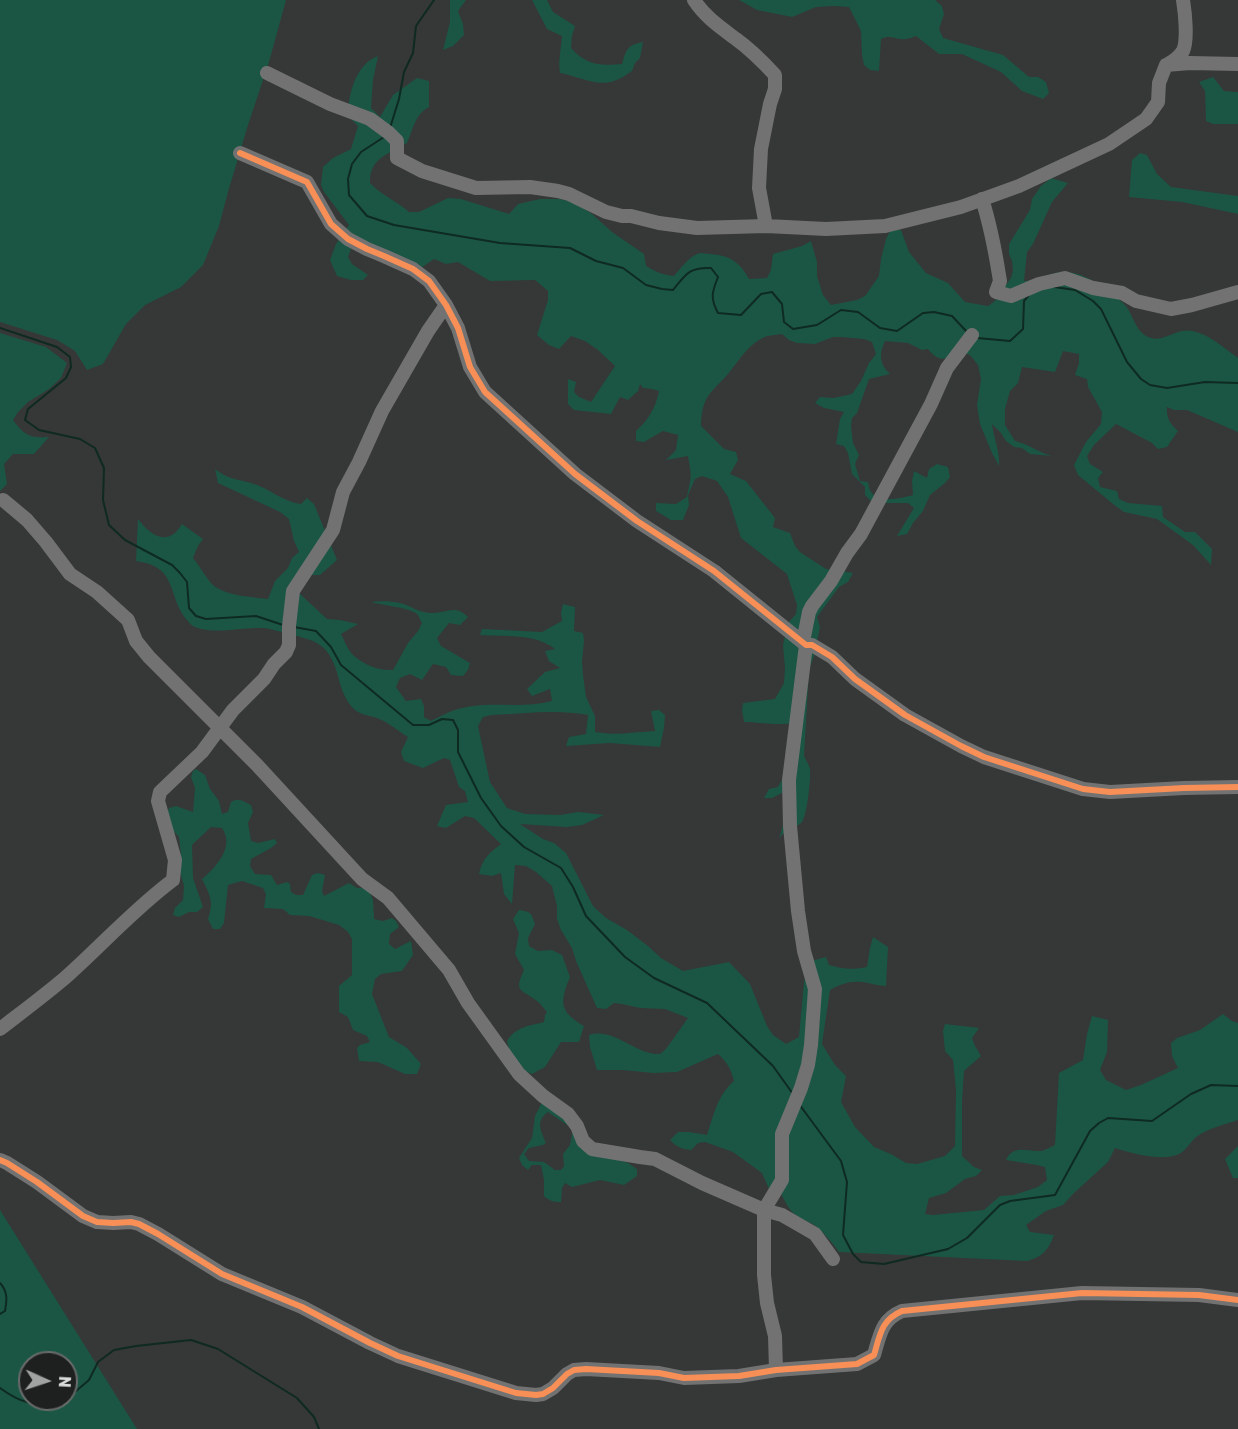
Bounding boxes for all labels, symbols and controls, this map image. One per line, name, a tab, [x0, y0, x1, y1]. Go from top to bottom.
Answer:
north arrow	[18, 1351, 78, 1411]
text: N	[55, 1376, 74, 1388]

